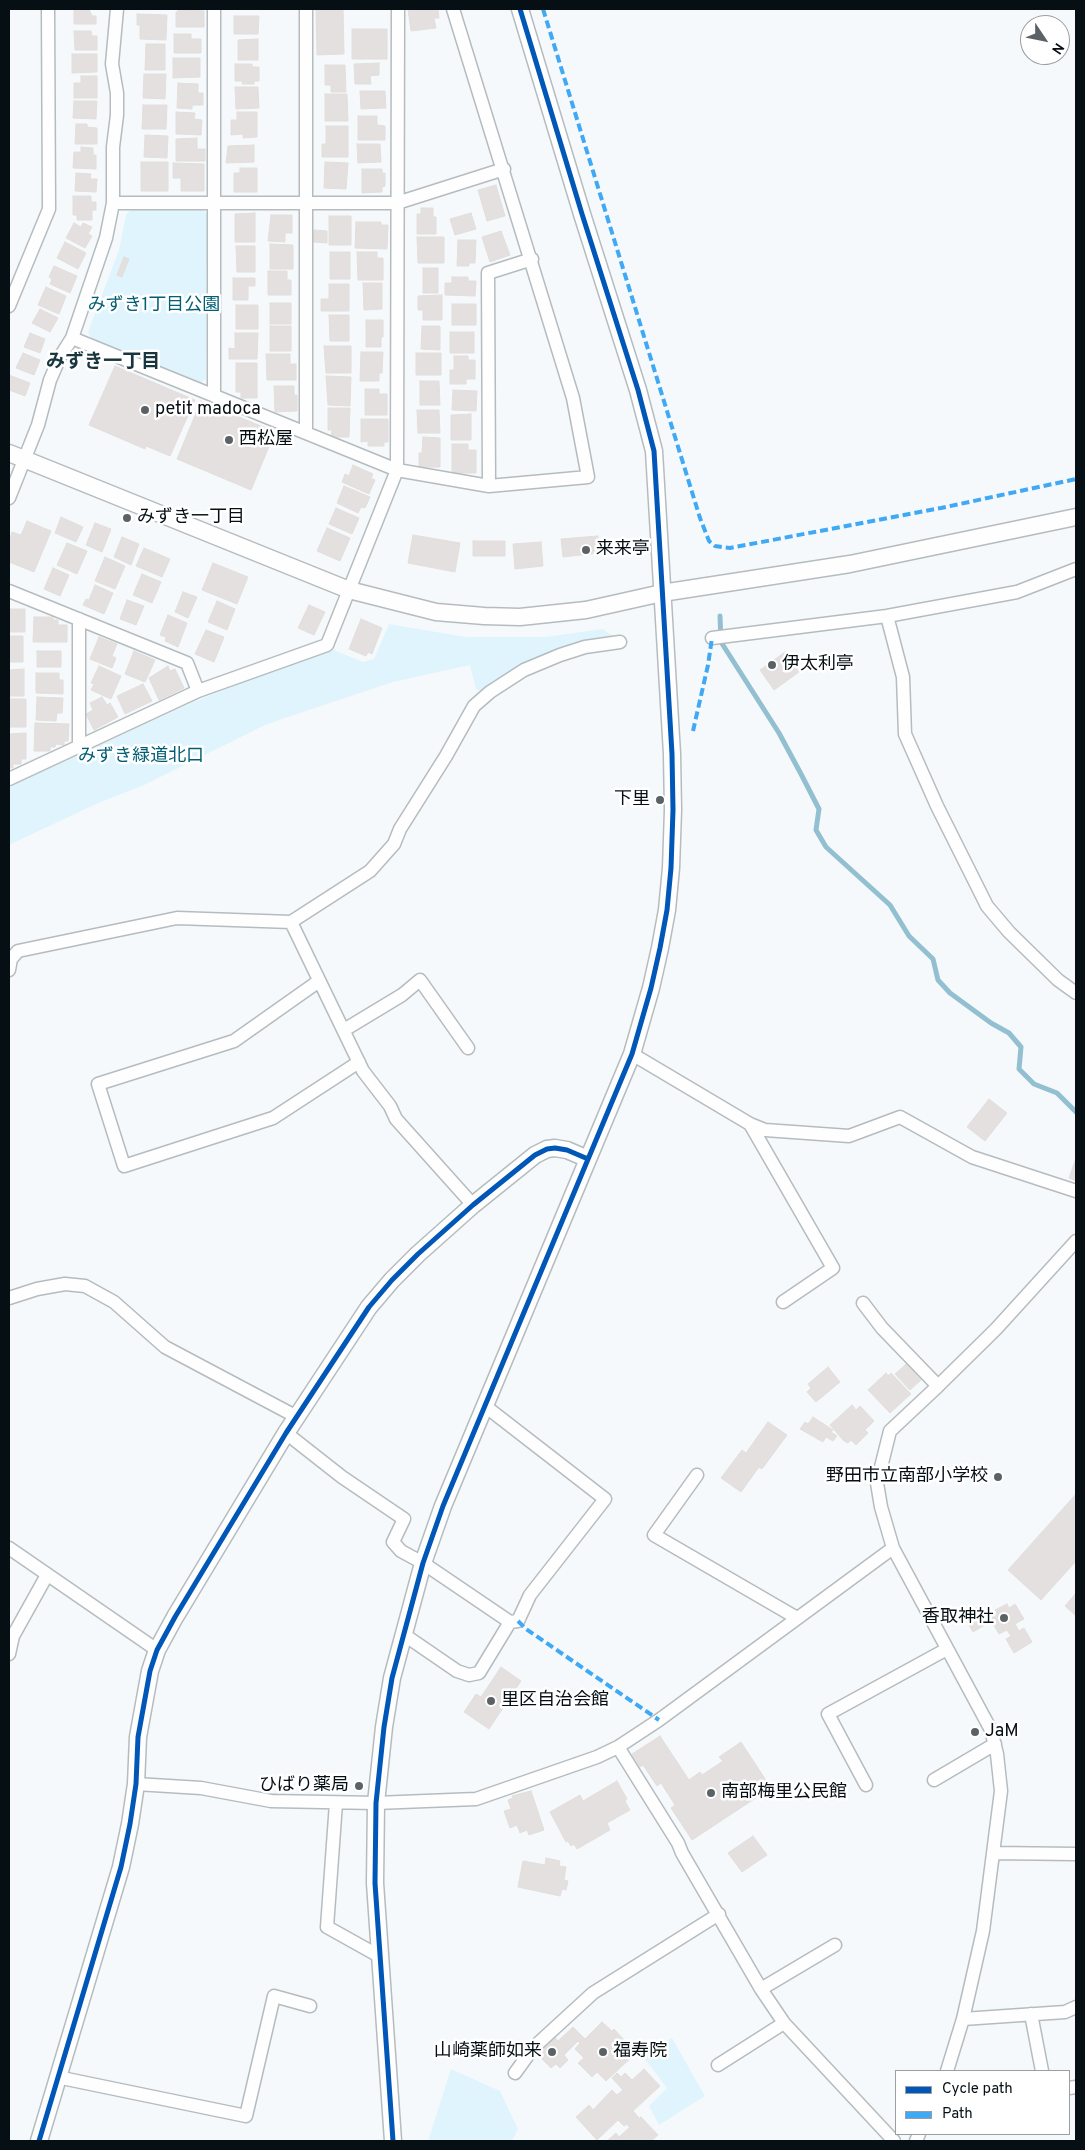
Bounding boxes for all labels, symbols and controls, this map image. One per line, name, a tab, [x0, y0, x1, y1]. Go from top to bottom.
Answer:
north arrow	[1020, 15, 1070, 65]
text: N	[1047, 39, 1067, 57]
park label: みずき1丁目公園	[88, 295, 220, 317]
district label: みずき一丁目	[46, 352, 160, 374]
place label: petit madoca	[155, 399, 261, 421]
marker: petit madoca	[139, 404, 151, 416]
place label: 西松屋	[239, 429, 293, 451]
marker: 西松屋	[223, 434, 235, 446]
place label: みずき一丁目	[137, 507, 245, 529]
marker: みずき一丁目	[121, 512, 133, 524]
place label: 来来亭	[596, 539, 650, 561]
marker: 来来亭	[580, 544, 592, 556]
place label: 伊太利亭	[782, 654, 854, 676]
marker: 伊太利亭	[766, 659, 778, 671]
park label: みずき緑道北口	[78, 746, 204, 768]
place label: 下里	[614, 789, 650, 811]
marker: 下里	[654, 794, 666, 806]
place label: 野田市立南部小学校	[826, 1466, 988, 1488]
marker: 野田市立南部小学校	[992, 1471, 1004, 1483]
place label: 香取神社	[922, 1607, 994, 1629]
marker: 香取神社	[998, 1612, 1010, 1624]
place label: 里区自治会館	[501, 1690, 609, 1712]
marker: 里区自治会館	[485, 1695, 497, 1707]
place label: JaM	[985, 1721, 1019, 1743]
marker: JaM	[969, 1726, 981, 1738]
place label: ひばり薬局	[259, 1775, 349, 1797]
marker: ひばり薬局	[353, 1780, 365, 1792]
place label: 南部梅里公民館	[721, 1782, 847, 1804]
marker: 南部梅里公民館	[705, 1787, 717, 1799]
place label: 山崎薬師如来	[434, 2041, 542, 2063]
place label: 福寿院	[613, 2041, 667, 2063]
marker: 山崎薬師如来	[546, 2046, 558, 2058]
marker: 福寿院	[597, 2046, 609, 2058]
legend	[895, 2070, 1070, 2135]
text: Cycle path	[942, 2080, 1013, 2099]
text: Path	[942, 2105, 973, 2124]

